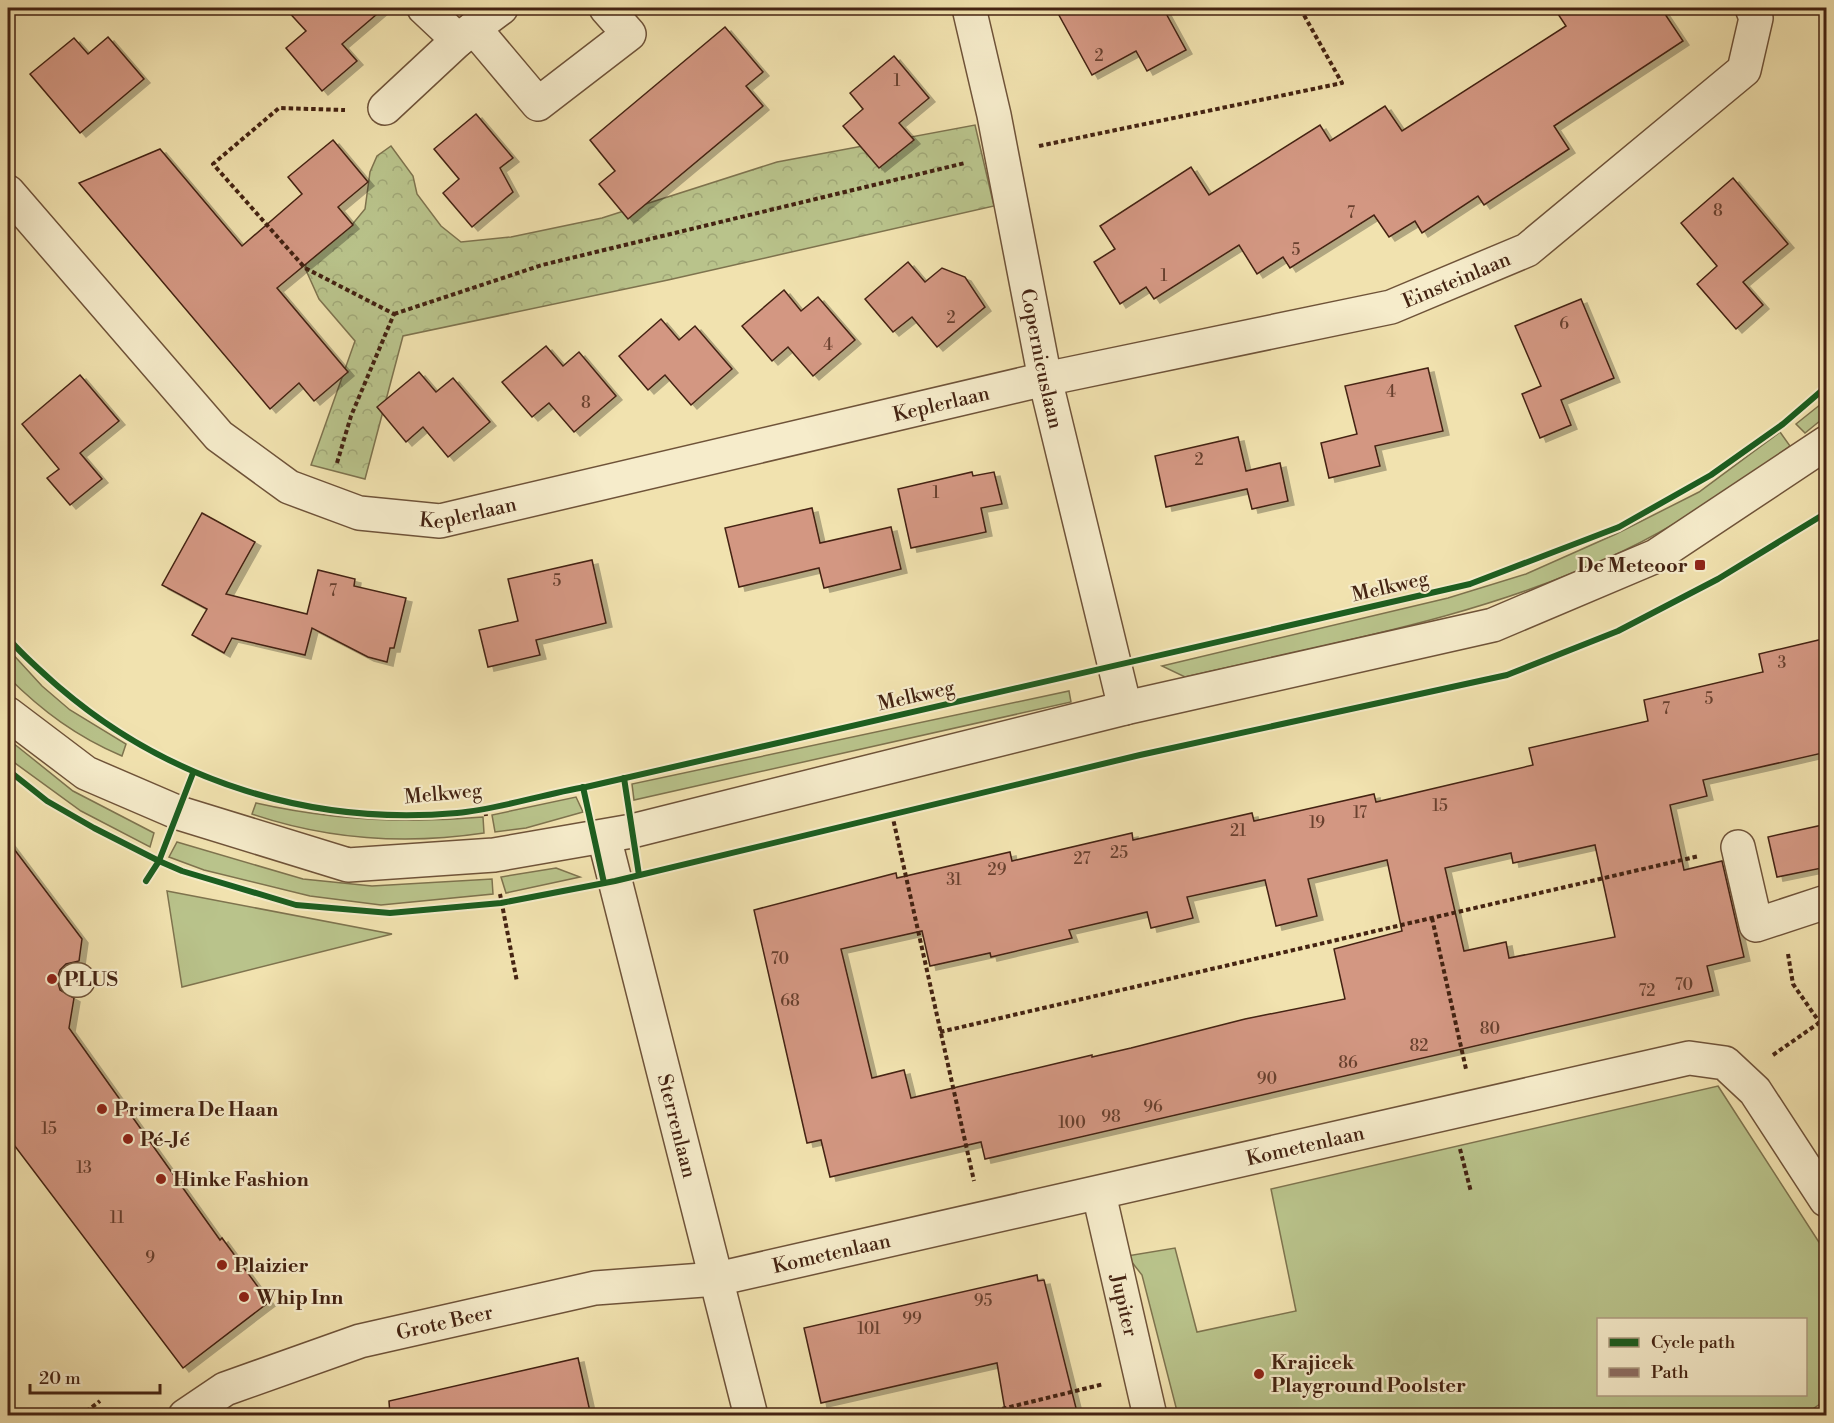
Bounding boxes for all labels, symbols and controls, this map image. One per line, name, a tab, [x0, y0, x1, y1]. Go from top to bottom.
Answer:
house number: 2	[1094, 46, 1104, 66]
house number: 1	[894, 71, 901, 91]
house number: 8	[1713, 201, 1723, 221]
house number: 7	[1347, 203, 1355, 223]
house number: 5	[1292, 240, 1301, 260]
street label: Einsteinlaan	[1399, 247, 1515, 315]
house number: 1	[1161, 266, 1168, 286]
street label: Copernicuslaan	[1014, 287, 1068, 431]
house number: 2	[946, 308, 956, 328]
house number: 6	[1559, 314, 1569, 334]
house number: 4	[823, 335, 833, 355]
street label: Keplerlaan	[891, 381, 992, 428]
house number: 4	[1386, 382, 1396, 402]
house number: 8	[581, 393, 591, 413]
house number: 2	[1194, 450, 1204, 470]
house number: 1	[933, 483, 940, 503]
street label: Keplerlaan	[418, 492, 519, 535]
place label: De Meteoor	[1577, 554, 1688, 579]
marker: De Meteoor	[1693, 558, 1707, 572]
street label: Melkweg	[1349, 566, 1432, 608]
house number: 5	[553, 571, 562, 591]
house number: 7	[329, 581, 337, 601]
house number: 3	[1778, 653, 1787, 673]
street label: Melkweg	[875, 675, 958, 717]
house number: 5	[1705, 689, 1714, 709]
house number: 7	[1662, 699, 1670, 719]
street label: Melkweg	[403, 779, 484, 810]
house number: 15	[1432, 796, 1448, 816]
house number: 17	[1353, 803, 1367, 823]
house number: 19	[1309, 813, 1325, 833]
house number: 21	[1230, 821, 1246, 841]
house number: 25	[1110, 843, 1128, 863]
house number: 27	[1073, 849, 1091, 869]
house number: 29	[988, 860, 1007, 880]
house number: 31	[946, 870, 962, 890]
house number: 70	[771, 949, 789, 969]
place label: PLUS	[64, 968, 118, 993]
marker: PLUS	[45, 972, 59, 986]
house number: 70	[1675, 975, 1693, 995]
house number: 72	[1639, 981, 1656, 1001]
house number: 68	[780, 991, 800, 1011]
house number: 80	[1480, 1019, 1500, 1039]
house number: 82	[1410, 1036, 1428, 1056]
house number: 86	[1338, 1053, 1358, 1073]
house number: 90	[1257, 1069, 1277, 1089]
street label: Sterrenlaan	[651, 1072, 701, 1181]
house number: 96	[1143, 1097, 1163, 1117]
place label: Primera De Haan	[114, 1098, 279, 1123]
marker: Primera De Haan	[95, 1102, 109, 1116]
house number: 98	[1101, 1107, 1121, 1127]
house number: 100	[1058, 1113, 1086, 1133]
house number: 15	[41, 1119, 57, 1139]
street label: Kometenlaan	[1244, 1121, 1367, 1172]
place label: Pé-Jé	[140, 1128, 190, 1153]
marker: Pé-Jé	[121, 1132, 135, 1146]
house number: 13	[76, 1158, 92, 1178]
place label: Hinke Fashion	[173, 1168, 309, 1193]
marker: Hinke Fashion	[154, 1172, 168, 1186]
house number: 11	[110, 1208, 124, 1228]
street label: Kometenlaan	[770, 1229, 893, 1280]
house number: 9	[145, 1248, 155, 1268]
place label: Plaizier	[234, 1254, 309, 1279]
marker: Plaizier	[215, 1258, 229, 1272]
street label: Jupiter	[1104, 1271, 1142, 1340]
place label: Whip Inn	[255, 1286, 344, 1311]
marker: Whip Inn	[237, 1290, 251, 1304]
house number: 95	[974, 1291, 992, 1311]
street label: Grote Beer	[394, 1300, 496, 1346]
house number: 99	[902, 1309, 922, 1329]
legend	[1597, 1318, 1807, 1396]
house number: 101	[857, 1319, 881, 1339]
text: Cycle path	[1651, 1331, 1735, 1354]
place label: Krajicek Playground Poolster	[1271, 1351, 1466, 1399]
scale bar	[30, 1357, 160, 1395]
text: Path	[1651, 1361, 1689, 1384]
text: 20 m	[39, 1367, 81, 1390]
marker: Krajicek Playground Poolster	[1252, 1367, 1266, 1381]

